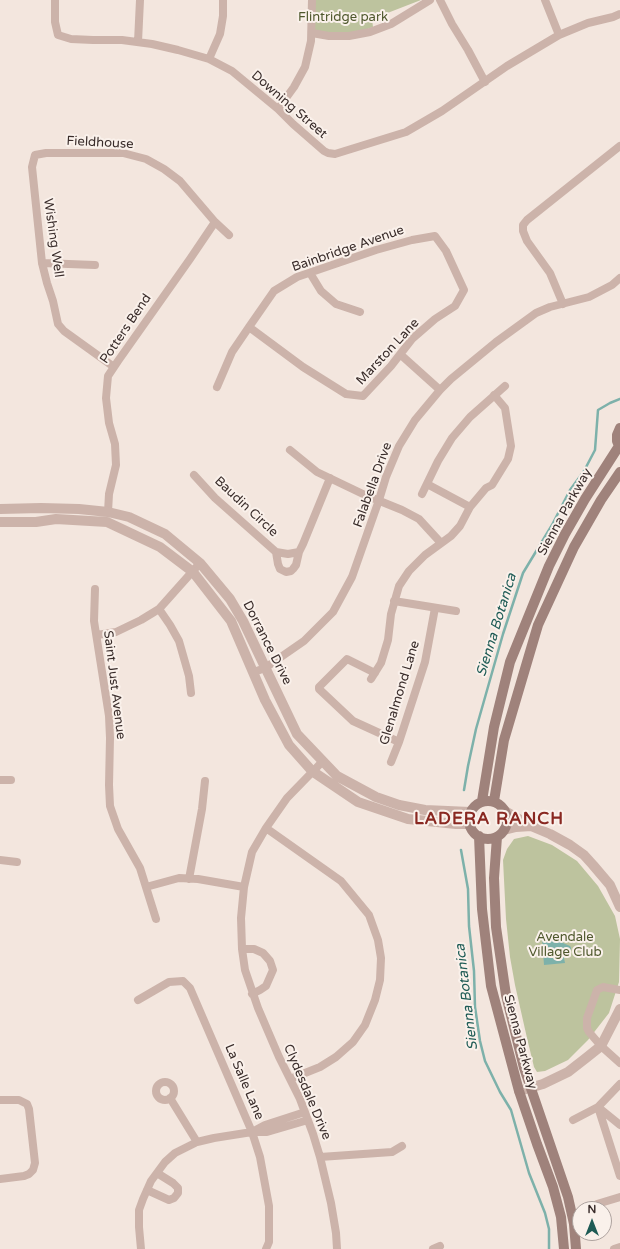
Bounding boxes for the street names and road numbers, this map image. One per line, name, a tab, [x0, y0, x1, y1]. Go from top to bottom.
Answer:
street label: Downing Street	[248, 68, 330, 142]
street label: Fieldhouse	[66, 133, 134, 153]
street label: Wishing Well	[40, 198, 66, 278]
street label: Bainbridge Avenue	[290, 222, 406, 276]
street label: Potters Bend	[97, 291, 155, 367]
street label: Marston Lane	[353, 316, 423, 388]
street label: Falabella Drive	[350, 440, 396, 530]
street label: Sienna Parkway	[535, 466, 595, 558]
street label: Baudin Circle	[211, 474, 281, 540]
street label: Dorrance Drive	[239, 598, 295, 688]
street label: Saint Just Avenue	[100, 630, 128, 740]
street label: Glenalmond Lane	[377, 639, 423, 747]
street label: Sienna Parkway	[500, 993, 540, 1091]
street label: La Salle Lane	[221, 1042, 267, 1122]
street label: Clydesdale Drive	[280, 1042, 334, 1142]

